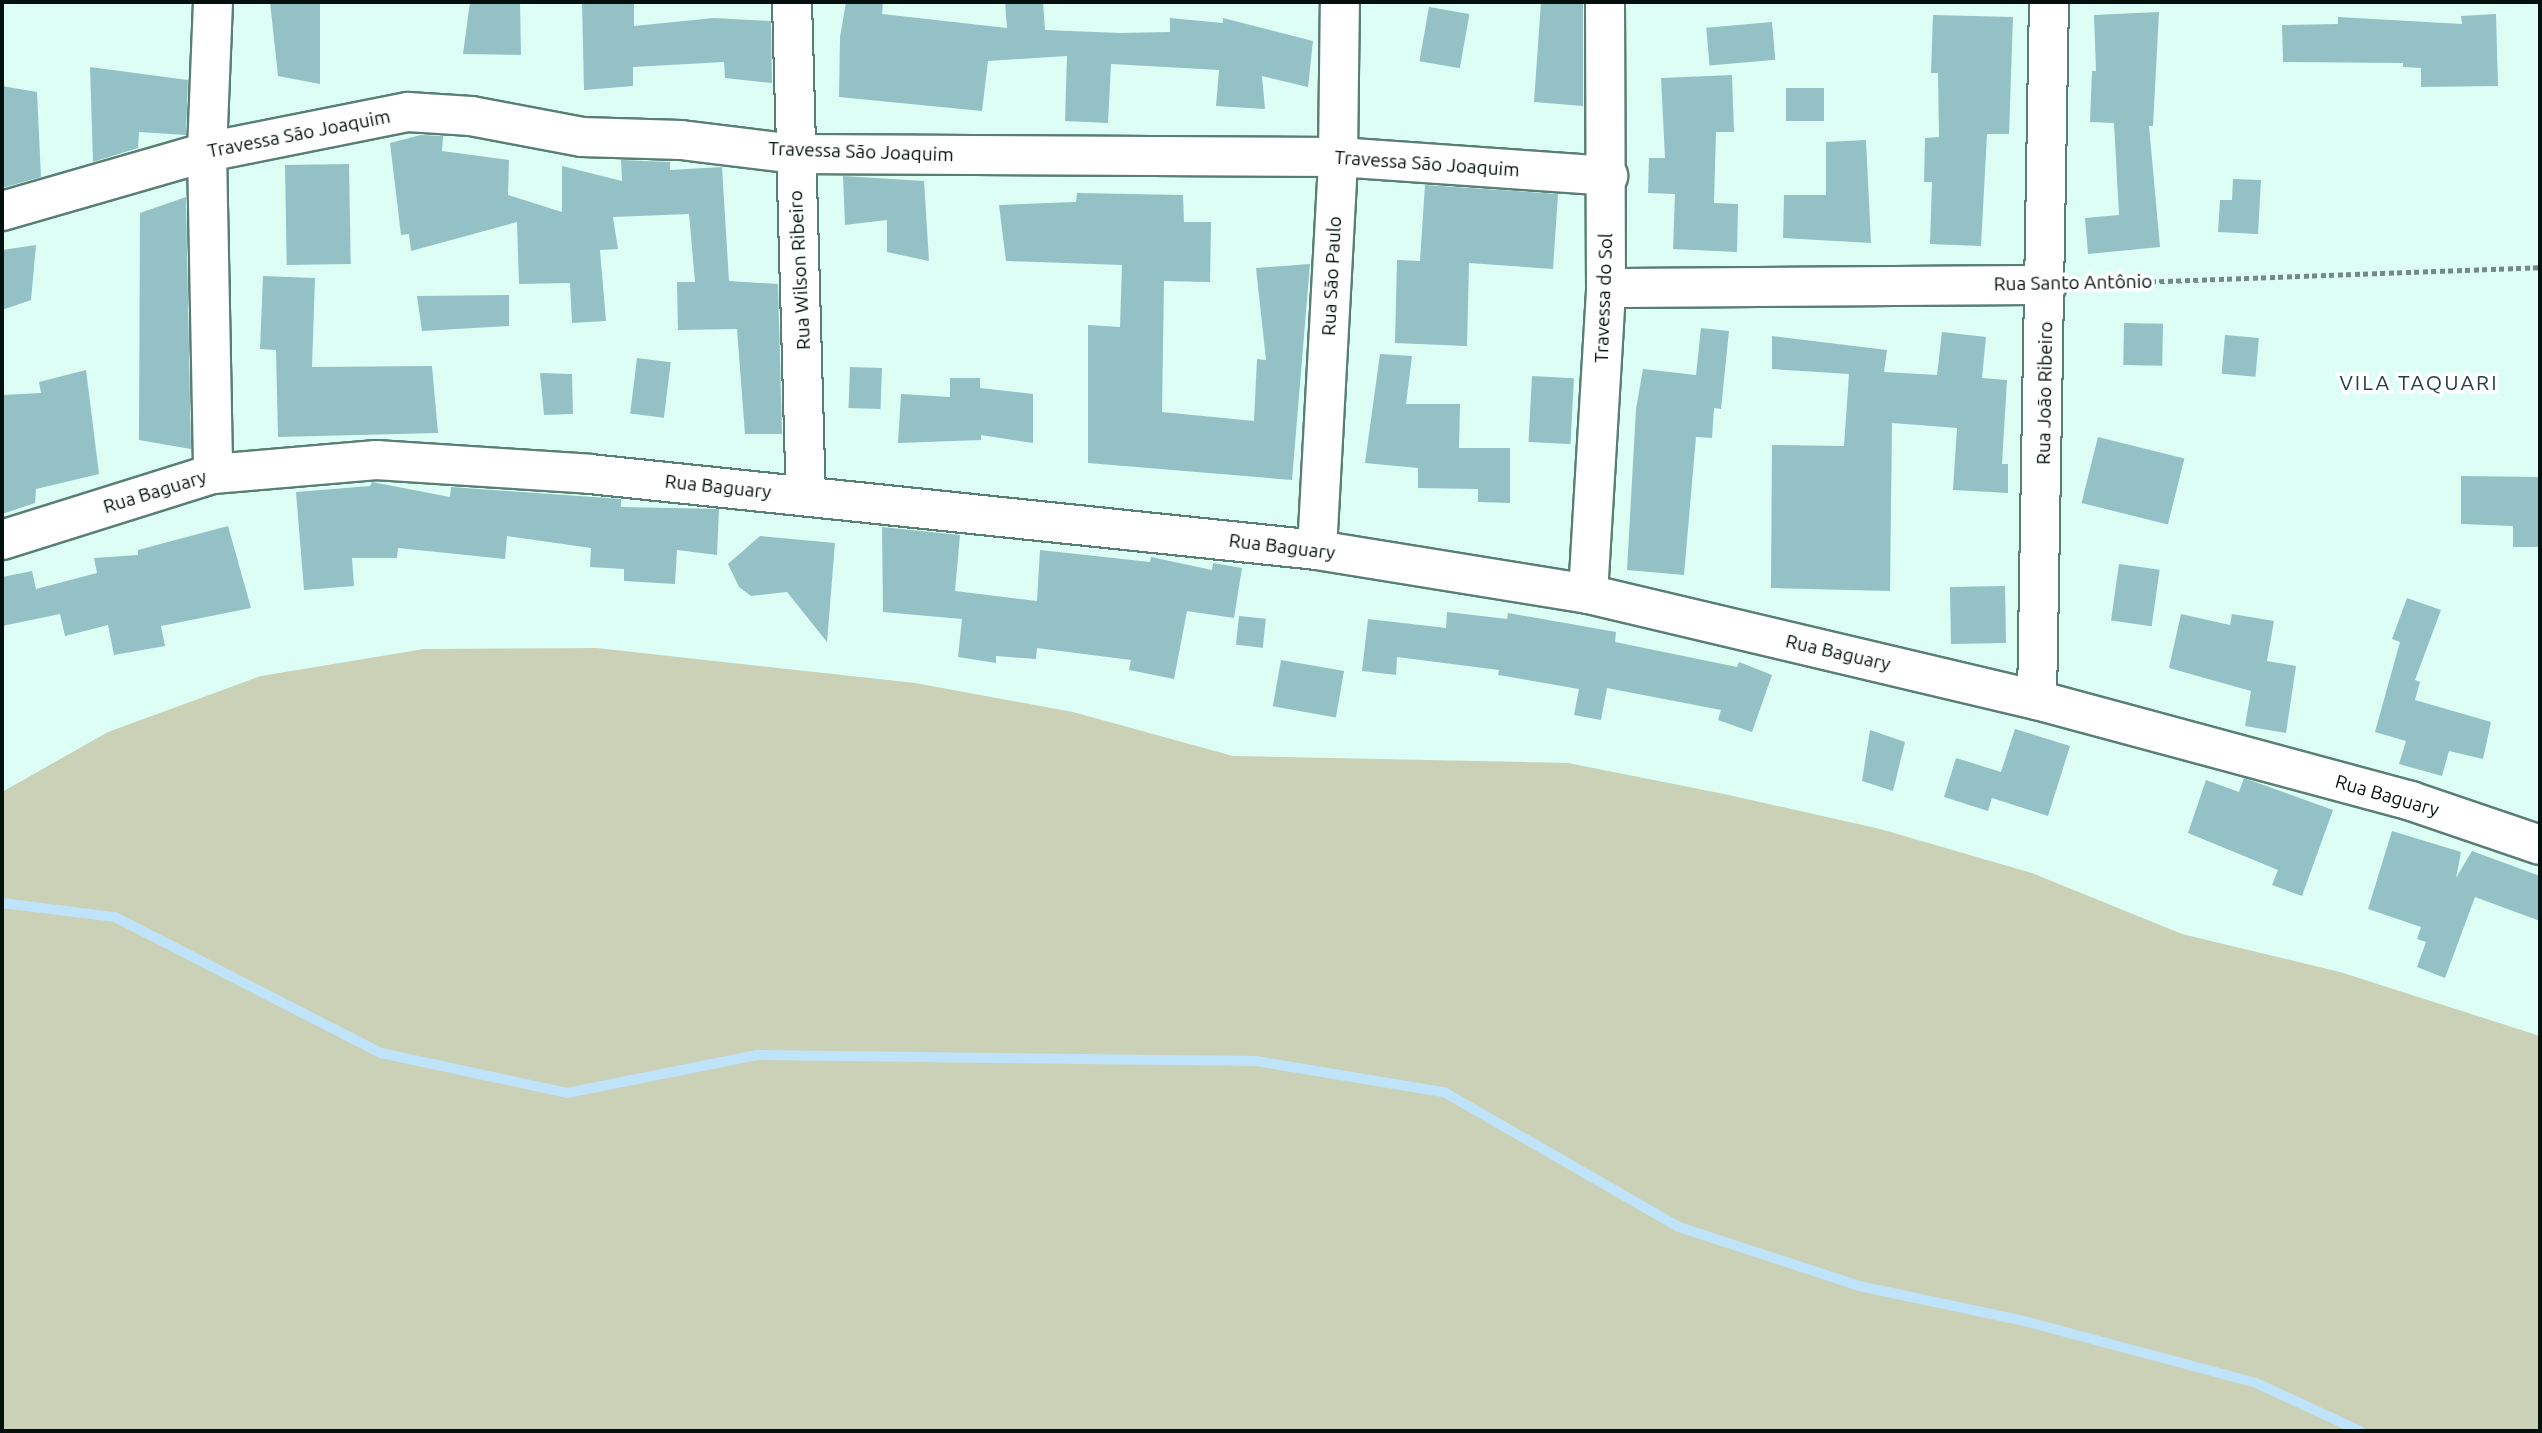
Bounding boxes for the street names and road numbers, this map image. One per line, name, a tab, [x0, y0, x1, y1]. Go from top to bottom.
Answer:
street label: Travessa São Joaquim	[206, 105, 392, 163]
street label: Travessa São Joaquim	[768, 137, 954, 167]
street label: Travessa São Joaquim	[1334, 146, 1520, 182]
street label: Rua Wilson Ribeiro	[784, 190, 816, 350]
street label: Rua São Paulo	[1317, 216, 1347, 336]
street label: Travessa do Sol	[1590, 233, 1618, 363]
street label: Rua Santo Antônio	[1994, 270, 2152, 296]
street label: Rua João Ribeiro	[2032, 321, 2058, 465]
street label: Rua Baguary	[101, 465, 209, 519]
street label: Rua Baguary	[664, 470, 772, 504]
street label: Rua Baguary	[1228, 529, 1336, 565]
street label: Rua Baguary	[1783, 630, 1893, 676]
street label: Rua Baguary	[2332, 770, 2442, 822]

